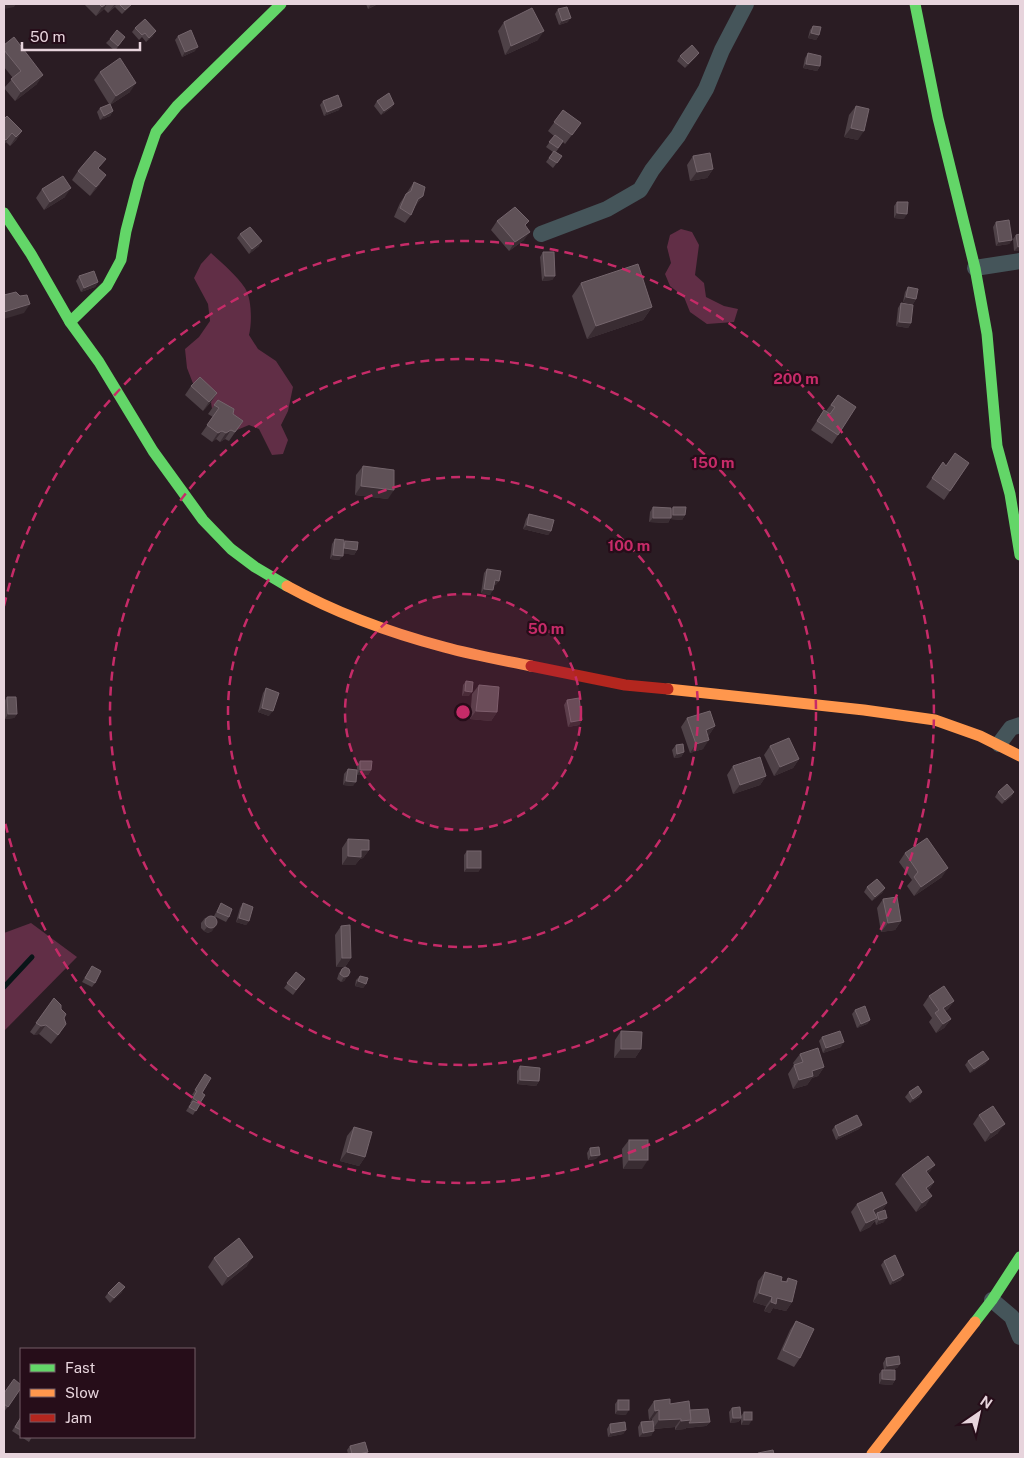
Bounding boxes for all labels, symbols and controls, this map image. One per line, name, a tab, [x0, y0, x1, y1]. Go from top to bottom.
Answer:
scale bar	[22, 20, 140, 52]
text: 50 m	[30, 28, 65, 45]
text: 200 m	[773, 370, 819, 387]
text: 150 m	[691, 454, 735, 471]
text: 100 m	[608, 537, 650, 554]
text: 50 m	[528, 620, 564, 637]
centre of rings	[454, 703, 472, 721]
legend	[20, 1348, 195, 1438]
text: Fast	[65, 1359, 95, 1376]
text: Slow	[65, 1384, 100, 1401]
north arrow	[954, 1388, 1004, 1438]
text: N	[977, 1393, 995, 1412]
text: Jam	[65, 1409, 92, 1426]

